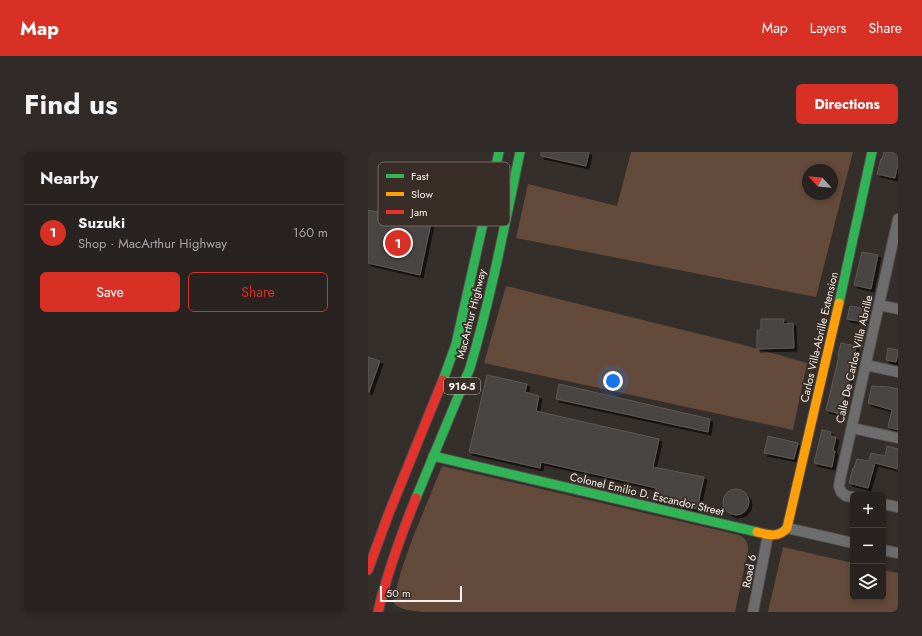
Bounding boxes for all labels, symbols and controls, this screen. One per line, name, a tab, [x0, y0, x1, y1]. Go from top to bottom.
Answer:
text: Map	[20, 15, 59, 42]
text: Map	[762, 18, 788, 38]
text: Layers	[810, 18, 846, 38]
text: Share	[868, 18, 902, 38]
text: Find us	[24, 84, 118, 125]
button: Directions	[796, 84, 898, 124]
legend	[378, 162, 510, 226]
north arrow	[802, 164, 838, 200]
text: Nearby	[40, 166, 98, 190]
text: Fast	[411, 168, 429, 184]
text: Slow	[411, 186, 433, 202]
text: Jam	[409, 204, 428, 220]
text: Suzuki	[78, 212, 125, 234]
text: 1	[50, 223, 56, 242]
text: 160 m	[293, 223, 328, 242]
pin: 1	[385, 228, 411, 258]
text: Shop · MacArthur Highway	[78, 234, 227, 253]
street label: MacArthur Highway	[452, 267, 490, 361]
street label: Carlos Villa-Abrille Extension	[796, 270, 842, 404]
button: Save	[40, 272, 180, 312]
button: Share	[188, 272, 328, 312]
street label: Calle De Carlos Villa Abrille	[831, 293, 877, 425]
your location	[603, 371, 623, 391]
road number: 916-5	[444, 378, 480, 394]
street label: Colonel Emilio D. Escandor Street	[568, 468, 726, 520]
map controls	[850, 492, 886, 600]
button: +	[850, 492, 886, 528]
button: −	[850, 528, 886, 564]
street label: Road 6	[738, 553, 760, 589]
button: layers	[850, 564, 886, 600]
scale bar	[380, 584, 462, 603]
text: 50 m	[386, 585, 411, 601]

